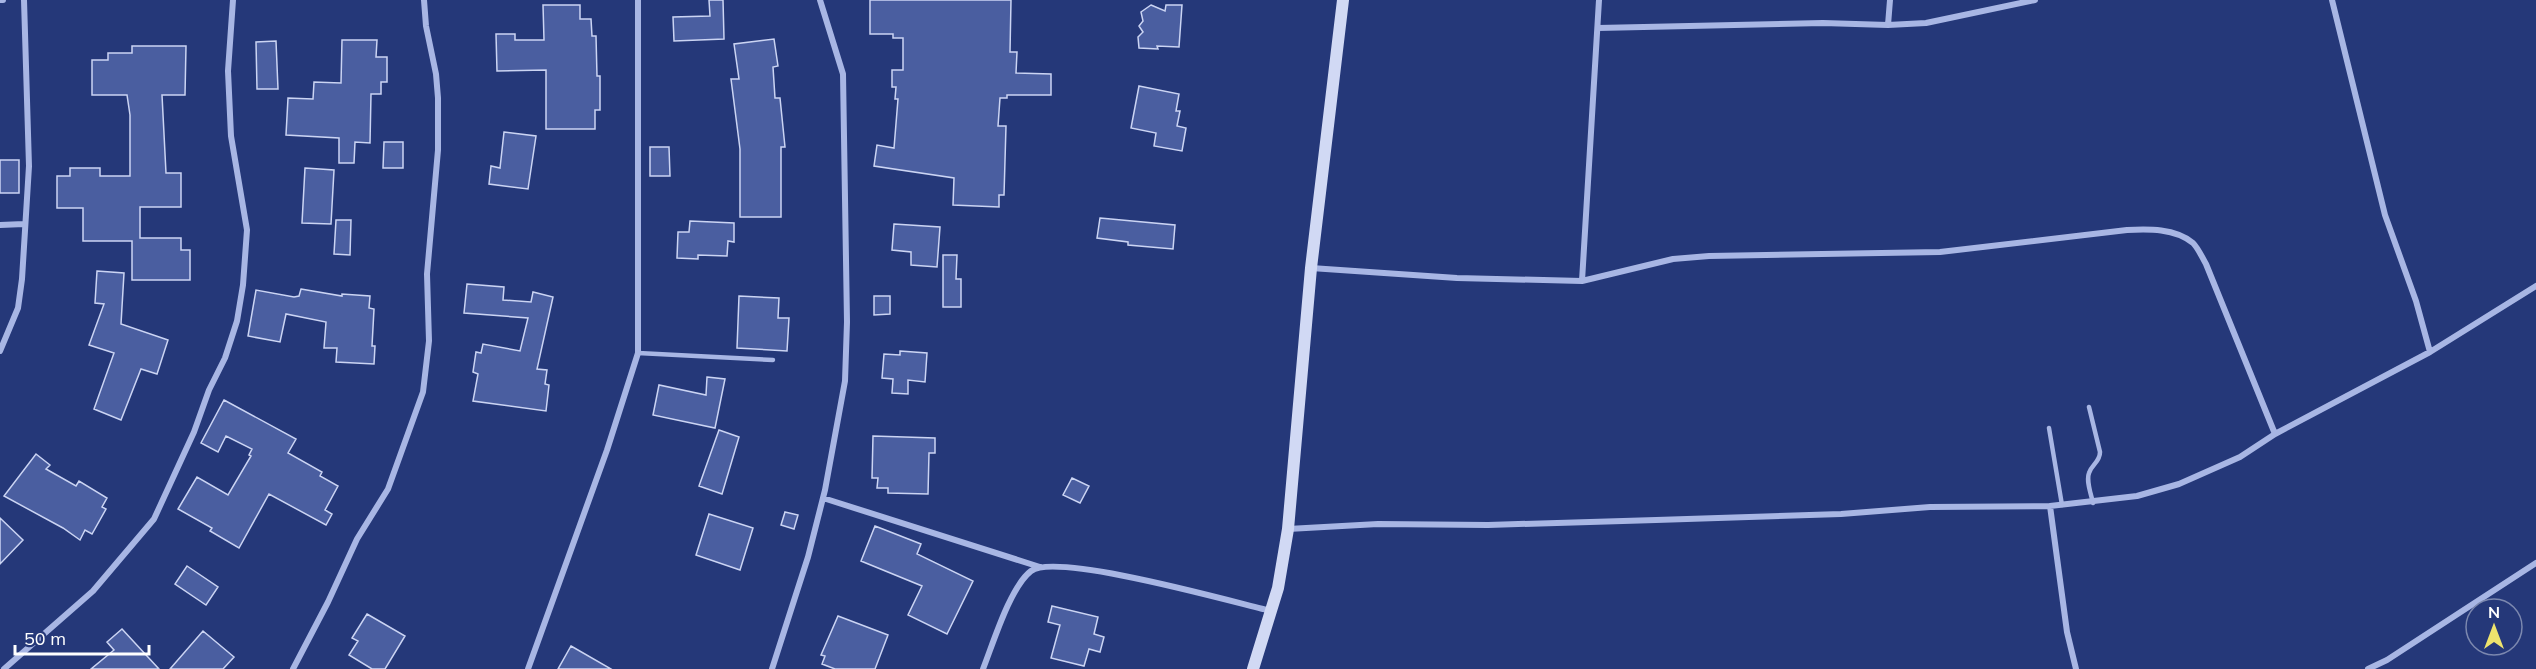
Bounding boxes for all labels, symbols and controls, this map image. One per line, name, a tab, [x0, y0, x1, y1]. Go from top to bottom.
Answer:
north arrow	[2464, 597, 2524, 657]
text: N	[2488, 602, 2500, 622]
scale bar	[15, 618, 148, 656]
text: 50 m	[24, 627, 66, 650]

